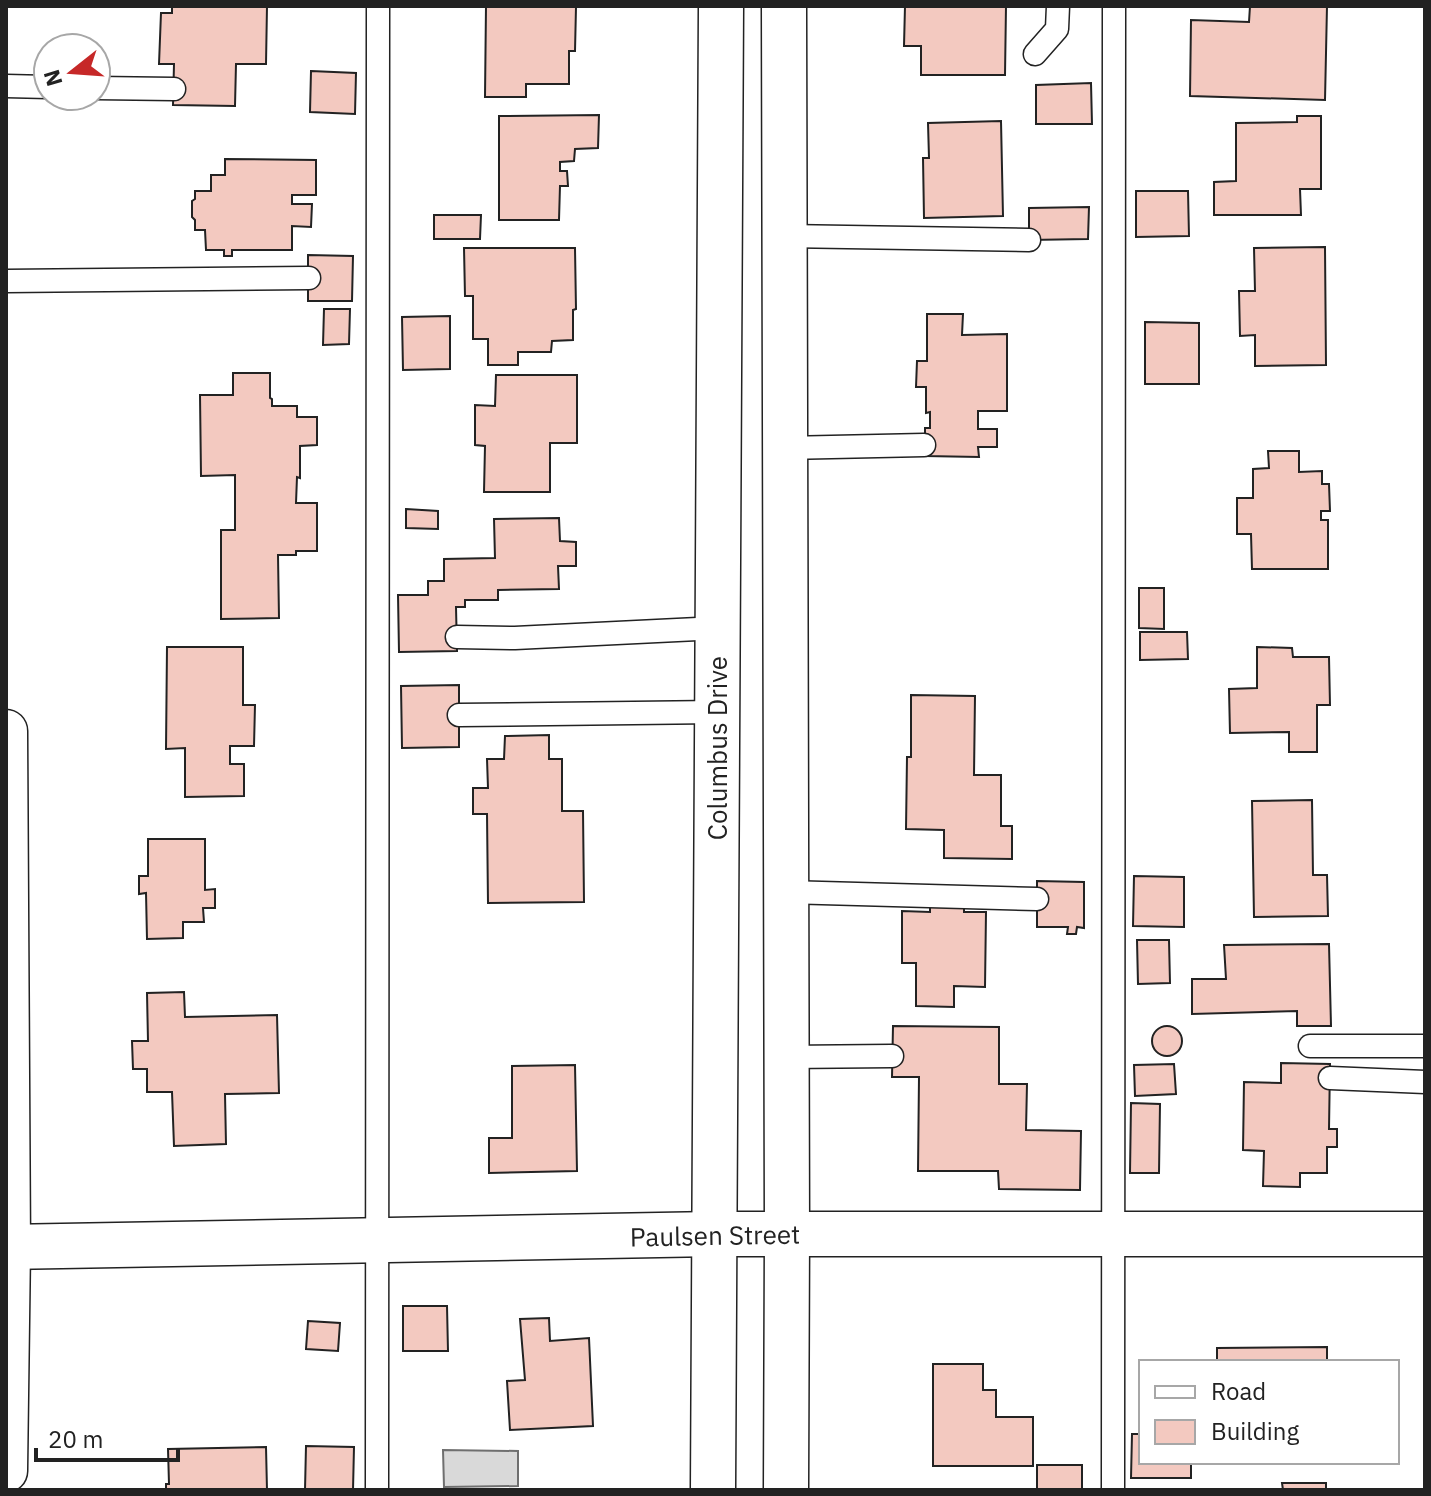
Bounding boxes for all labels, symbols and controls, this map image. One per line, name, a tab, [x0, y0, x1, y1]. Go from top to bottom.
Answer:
north arrow	[32, 32, 112, 112]
text: N	[36, 66, 69, 90]
street label: Columbus Drive	[700, 656, 734, 840]
street label: Paulsen Street	[630, 1217, 800, 1253]
legend	[1139, 1360, 1399, 1464]
text: Road	[1211, 1375, 1266, 1407]
scale bar	[36, 1412, 178, 1462]
text: Building	[1211, 1415, 1299, 1447]
text: 20 m	[48, 1423, 103, 1455]

